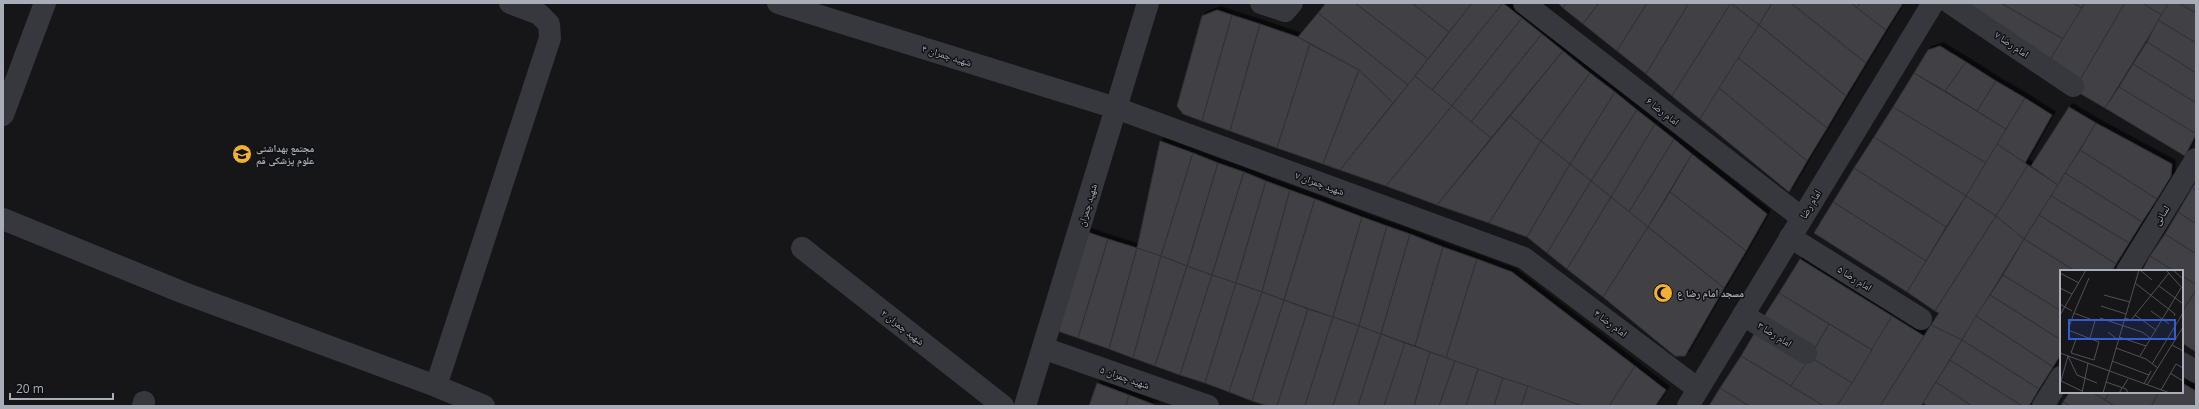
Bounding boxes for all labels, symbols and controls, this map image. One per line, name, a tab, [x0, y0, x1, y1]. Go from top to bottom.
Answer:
street label: امام رضا ۷	[1992, 27, 2032, 61]
street label: شهید چمران ۴	[920, 41, 974, 69]
street label: امام رضا ۶	[1643, 94, 1682, 129]
place label: مجتمع بهداشتی علوم پزشکی قم	[256, 141, 315, 168]
school or university icon: مجتمع بهداشتی علوم پزشکی قم	[231, 143, 253, 165]
street label: شهید چمران ۷	[1294, 168, 1347, 198]
street label: شهید چمران	[1074, 181, 1100, 228]
street label: امام رضا	[1796, 187, 1825, 222]
street label: لسانی	[2150, 202, 2172, 228]
street label: امام رضا ۵	[1835, 262, 1875, 295]
inset map	[2060, 270, 2183, 393]
mosque icon: مسجد امام رضا ع	[1652, 282, 1674, 304]
place label: مسجد امام رضا ع	[1677, 286, 1744, 301]
street label: شهید چمران ۲	[879, 306, 928, 349]
street label: امام رضا ۴	[1591, 306, 1631, 341]
street label: امام رضا ۳	[1755, 318, 1795, 351]
street label: شهید چمران ۵	[1099, 362, 1152, 392]
scale bar	[10, 375, 113, 401]
text: 20 m	[16, 380, 44, 397]

